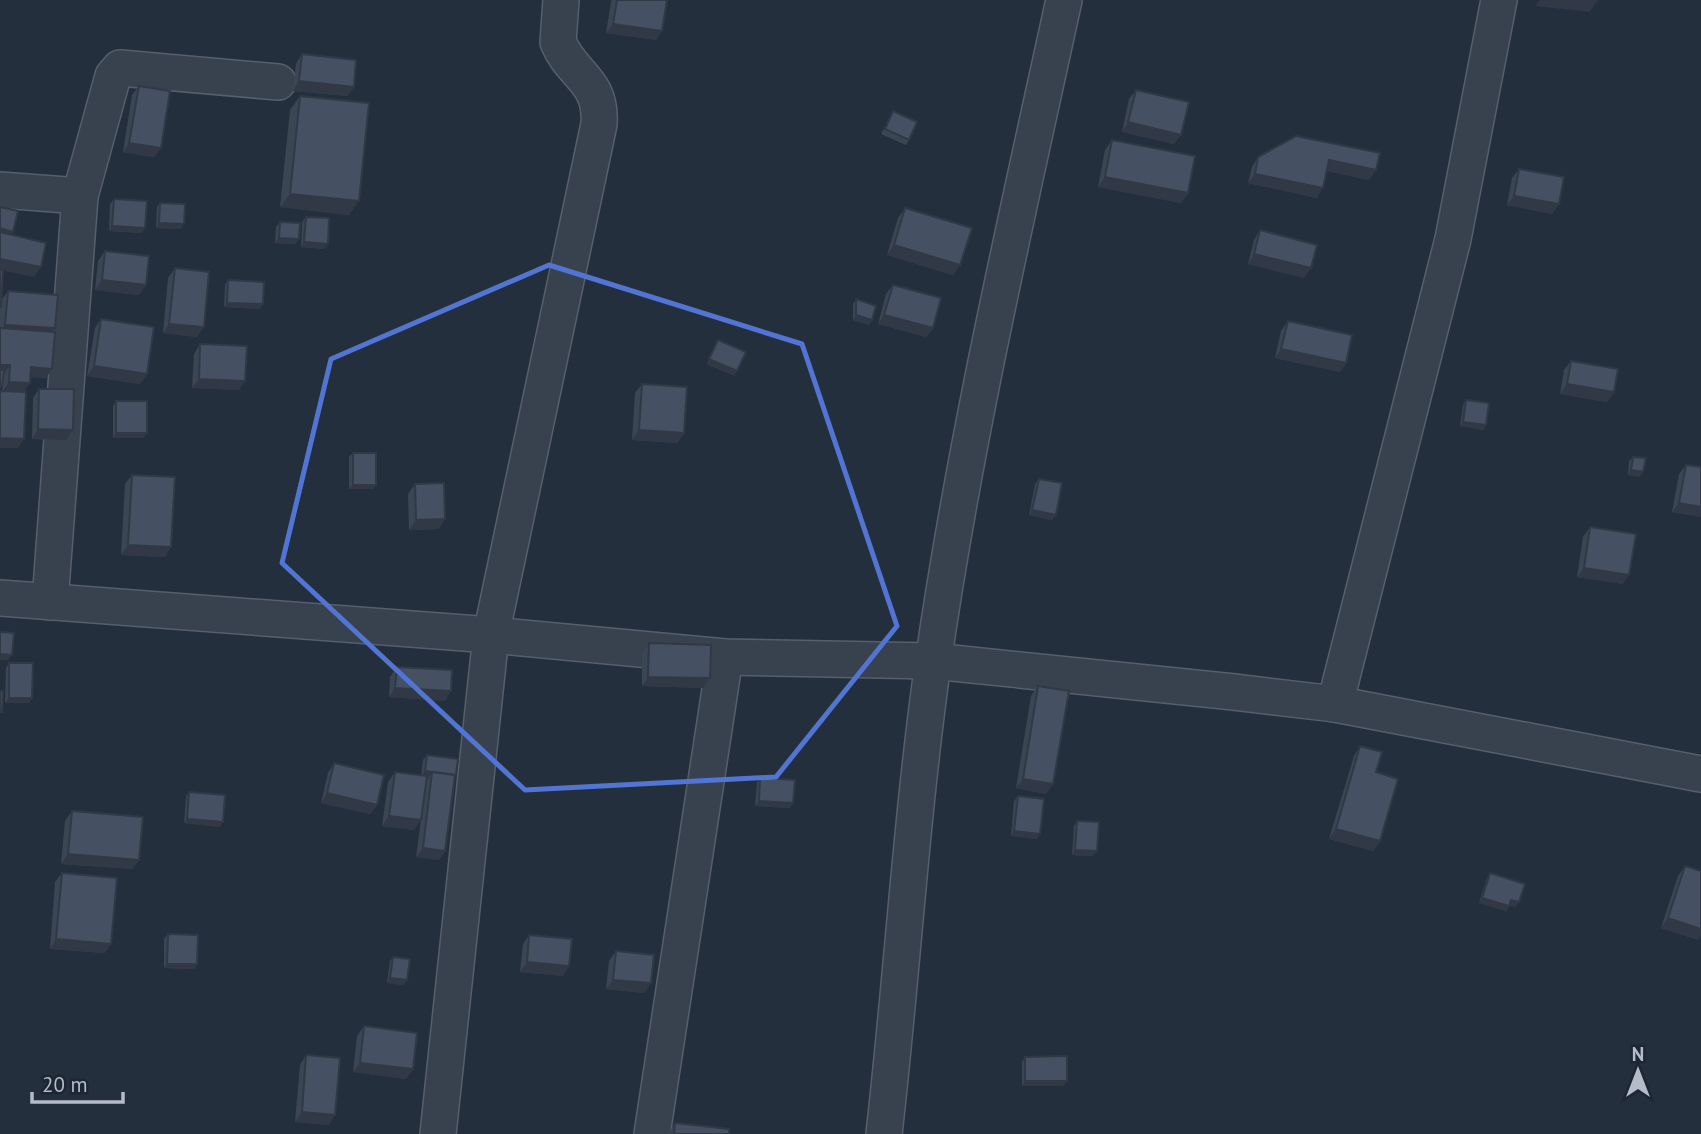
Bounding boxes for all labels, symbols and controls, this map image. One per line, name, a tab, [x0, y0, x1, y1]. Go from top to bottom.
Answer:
north arrow	[1603, 1036, 1673, 1106]
text: N	[1632, 1042, 1644, 1066]
scale bar	[32, 1060, 122, 1104]
text: 20 m	[42, 1071, 88, 1098]

